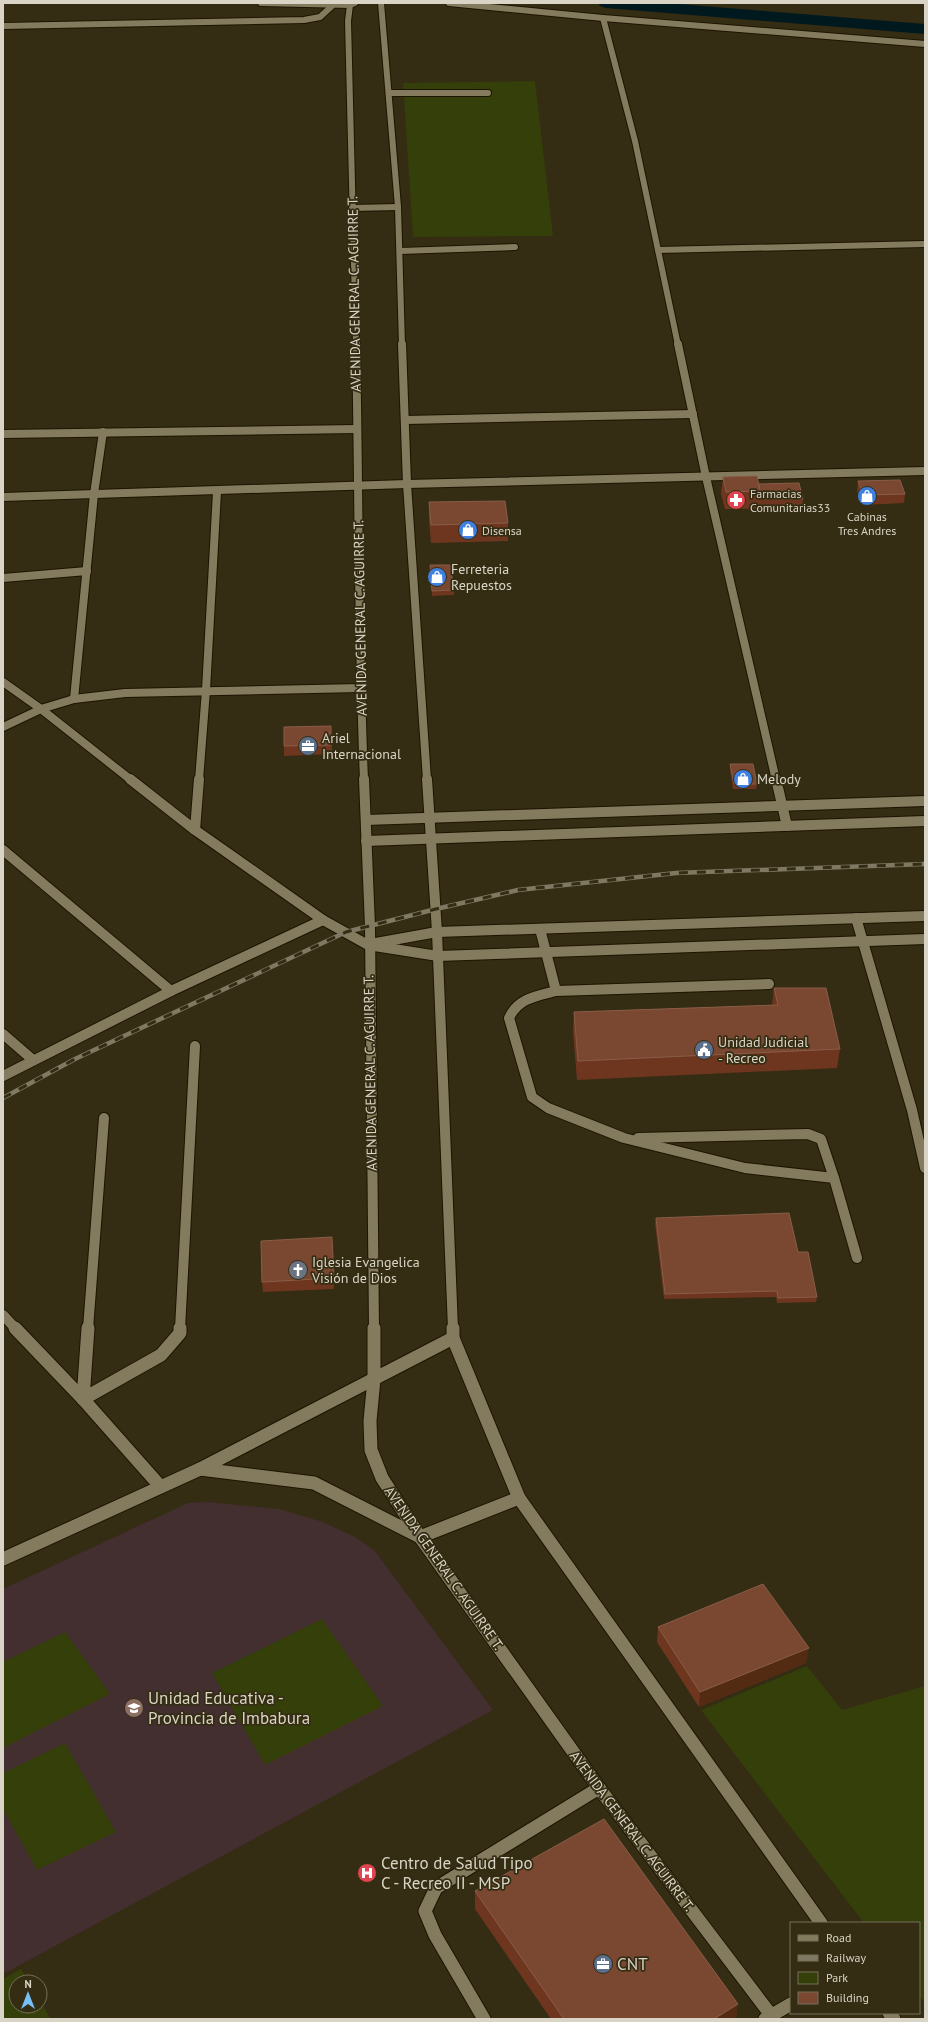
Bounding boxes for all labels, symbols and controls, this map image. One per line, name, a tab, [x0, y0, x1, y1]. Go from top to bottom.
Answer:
street label: AVENIDA GENERAL C. AGUIRRE T.	[343, 196, 365, 392]
shop icon: Cabinas Tres Andres	[856, 485, 878, 507]
place label: Farmacias Comunitarias33	[750, 486, 830, 515]
pharmacy icon: Farmacias Comunitarias33	[725, 489, 747, 511]
place label: Cabinas Tres Andres	[838, 509, 896, 538]
shop icon: Disensa	[457, 519, 479, 541]
street label: AVENIDA GENERAL C. AGUIRRE T.	[349, 520, 371, 716]
place label: Disensa	[482, 523, 522, 538]
place label: Ferreteria Repuestos	[451, 560, 512, 594]
shop icon: Ferreteria Repuestos	[426, 566, 448, 588]
place label: Ariel Internacional	[322, 729, 401, 763]
office icon: Ariel Internacional	[297, 735, 319, 757]
shop icon: Melody	[732, 768, 754, 790]
place label: Melody	[757, 770, 801, 788]
street label: AVENIDA GENERAL C. AGUIRRE T.	[359, 975, 381, 1171]
place label: Unidad Judicial - Recreo	[718, 1033, 808, 1067]
public building icon: Unidad Judicial - Recreo	[693, 1039, 715, 1061]
place label: Iglesia Evangelica Visión de Dios	[311, 1253, 420, 1287]
church icon: Iglesia Evangelica Visión de Dios	[287, 1259, 309, 1281]
street label: AVENIDA GENERAL C. AGUIRRE T.	[380, 1483, 508, 1653]
place label: Unidad Educativa - Provincia de Imbabura	[148, 1687, 310, 1729]
school or university icon: Unidad Educativa - Provincia de Imbabura	[123, 1697, 145, 1719]
street label: AVENIDA GENERAL C. AGUIRRE T.	[566, 1747, 698, 1915]
place label: Centro de Salud Tipo C - Recreo II - MSP	[381, 1852, 533, 1894]
hospital icon: Centro de Salud Tipo C - Recreo II - MSP	[356, 1862, 378, 1884]
legend	[790, 1922, 920, 2014]
text: Road	[826, 1930, 851, 1945]
text: Railway	[826, 1950, 866, 1965]
office icon: CNT	[592, 1953, 614, 1975]
place label: CNT	[617, 1953, 648, 1975]
text: Park	[826, 1970, 848, 1985]
north arrow	[8, 1974, 48, 2014]
text: N	[24, 1977, 32, 1991]
text: Building	[826, 1990, 869, 2005]

